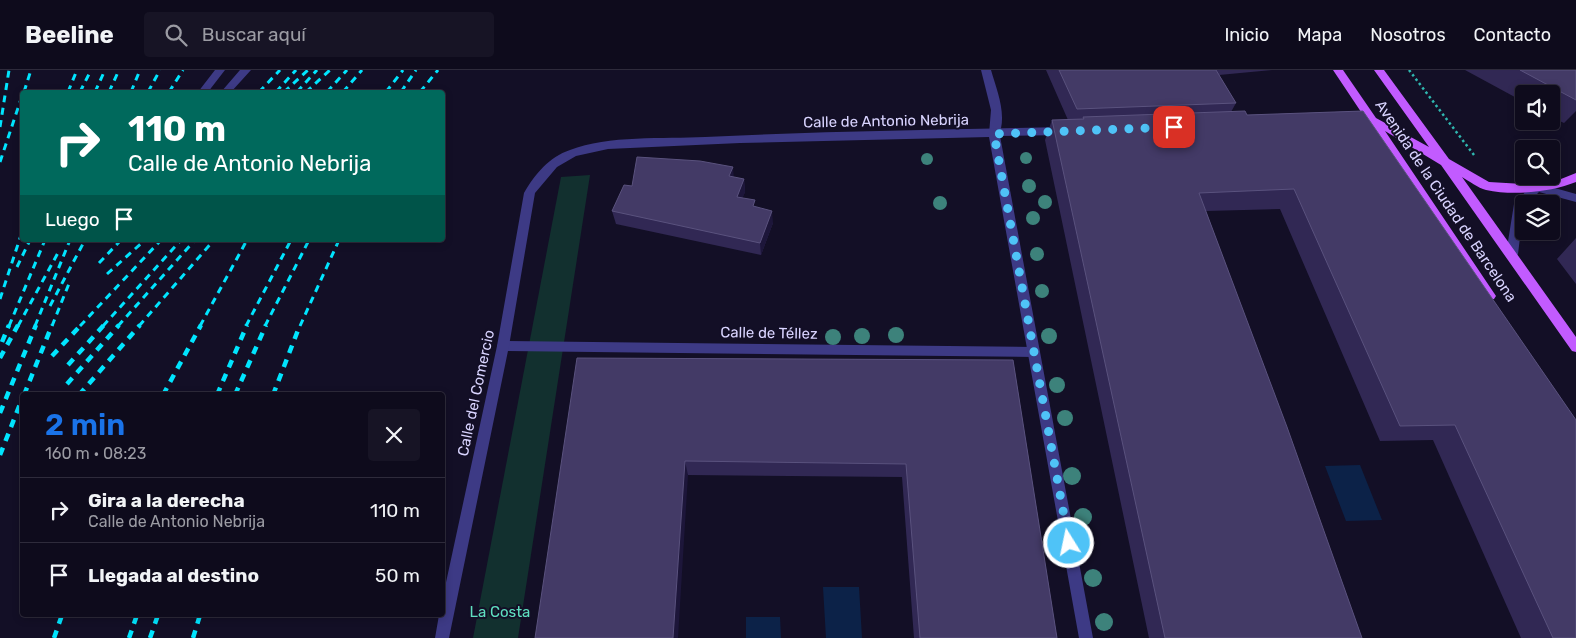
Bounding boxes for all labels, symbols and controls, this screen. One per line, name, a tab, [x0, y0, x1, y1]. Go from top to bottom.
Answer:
search box	[144, 12, 494, 57]
text: Beeline	[25, 21, 114, 49]
icon: search	[162, 21, 190, 49]
text: Buscar aquí	[202, 23, 306, 46]
text: Inicio	[1224, 24, 1269, 46]
text: Mapa	[1297, 24, 1342, 46]
text: Nosotros	[1370, 24, 1446, 46]
text: Contacto	[1474, 24, 1551, 46]
map controls	[1515, 85, 1560, 240]
button: sound	[1515, 85, 1560, 130]
street label: Avenida de la Ciudad de Barcelona	[1371, 97, 1521, 305]
pin	[1153, 106, 1195, 148]
text: 110 m	[128, 108, 226, 150]
icon: right	[45, 110, 110, 175]
street label: Calle de Antonio Nebrija	[803, 111, 969, 131]
icon: arrive	[1160, 113, 1188, 141]
button: search	[1515, 140, 1560, 185]
text: Calle de Antonio Nebrija	[128, 150, 371, 177]
button: layers	[1515, 195, 1560, 240]
icon: arrive	[110, 205, 138, 233]
text: Luego	[45, 208, 100, 231]
street label: Calle de Téllez	[720, 323, 818, 343]
street label: Calle del Comercio	[454, 328, 498, 458]
text: 2 min	[45, 407, 125, 443]
button: close	[368, 409, 420, 461]
text: 160 m · 08:23	[45, 444, 146, 463]
text: Gira a la derecha	[88, 489, 245, 512]
icon: right	[45, 496, 73, 524]
text: 110 m	[370, 499, 420, 522]
text: Calle de Antonio Nebrija	[88, 512, 265, 531]
position arrow	[1042, 516, 1094, 568]
icon: arrive	[45, 561, 73, 589]
text: Llegada al destino	[88, 564, 259, 587]
text: 50 m	[375, 564, 420, 587]
park label: La Costa	[470, 603, 530, 621]

